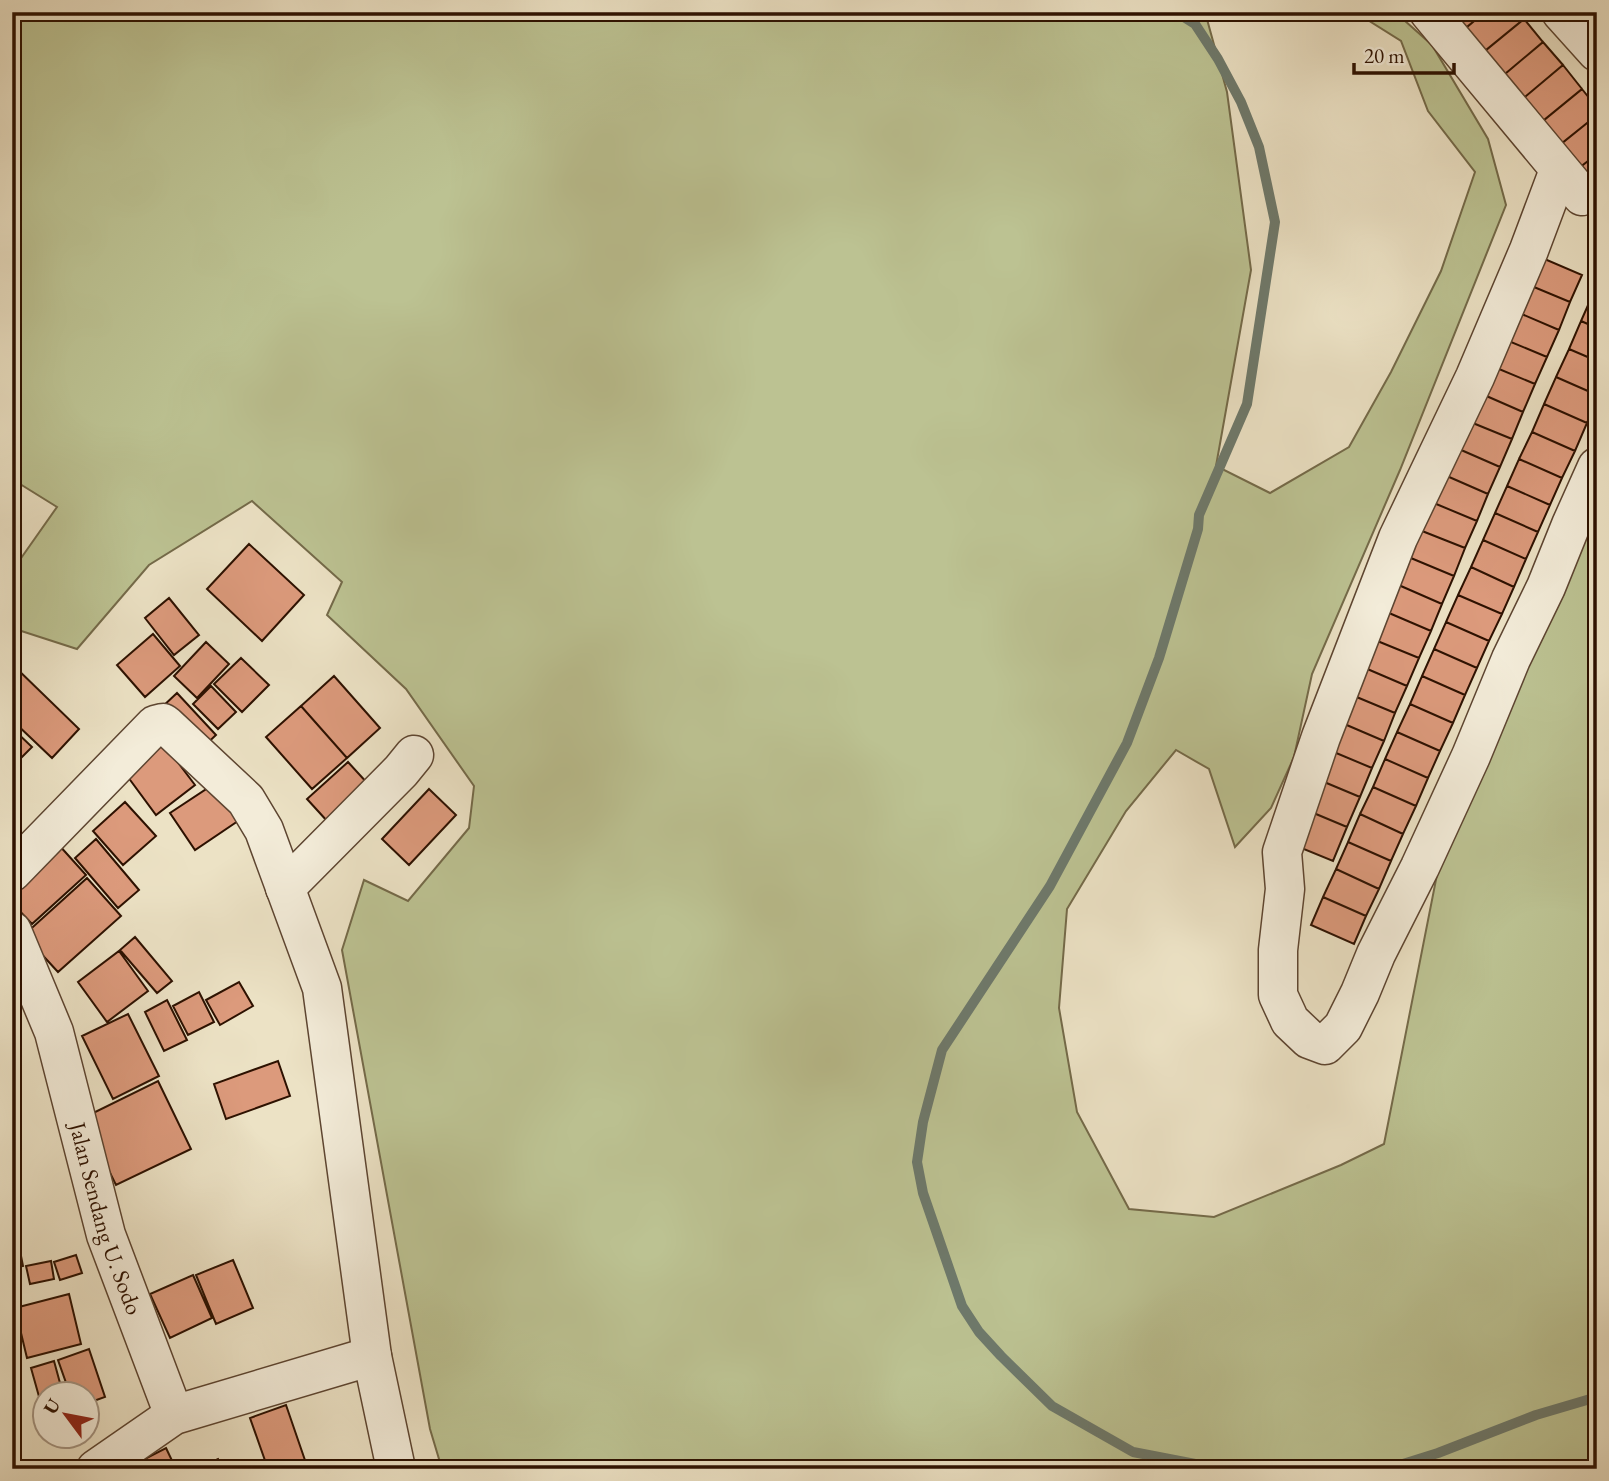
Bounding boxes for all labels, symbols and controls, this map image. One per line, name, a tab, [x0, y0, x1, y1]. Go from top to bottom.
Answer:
scale bar	[1354, 32, 1453, 76]
text: 20 m	[1364, 42, 1405, 69]
street label: Jalan Sendang U. Sodo	[62, 1117, 150, 1319]
north arrow	[32, 1380, 102, 1450]
text: U	[38, 1394, 66, 1419]

